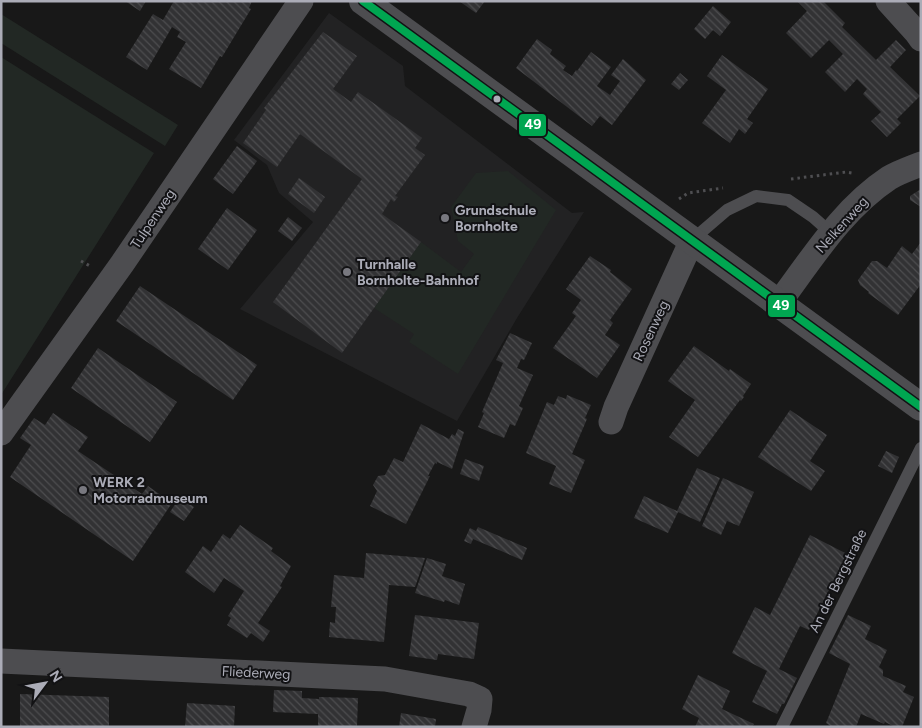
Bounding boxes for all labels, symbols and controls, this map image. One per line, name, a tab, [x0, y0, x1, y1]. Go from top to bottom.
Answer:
unlabelled marker	[492, 94, 502, 104]
line badge: 49	[518, 113, 547, 137]
text: 49	[525, 116, 541, 133]
street label: Tulpenweg	[127, 186, 179, 252]
street label: Nelkenweg	[812, 193, 872, 257]
place label: Grundschule Bornholte	[455, 202, 536, 235]
marker: Grundschule Bornholte	[439, 212, 451, 224]
place label: Turnhalle Bornholte-Bahnhof	[357, 256, 480, 289]
marker: Turnhalle Bornholte-Bahnhof	[341, 266, 353, 278]
line badge: 49	[767, 294, 796, 318]
text: 49	[773, 297, 789, 314]
street label: Rosenweg	[629, 298, 673, 364]
place label: WERK 2 Motorradmuseum	[93, 474, 208, 507]
marker: WERK 2 Motorradmuseum	[77, 484, 89, 496]
street label: An der Bergstraße	[806, 526, 871, 636]
north arrow	[20, 658, 70, 708]
street label: Fliederweg	[221, 663, 291, 683]
text: N	[46, 667, 66, 685]

